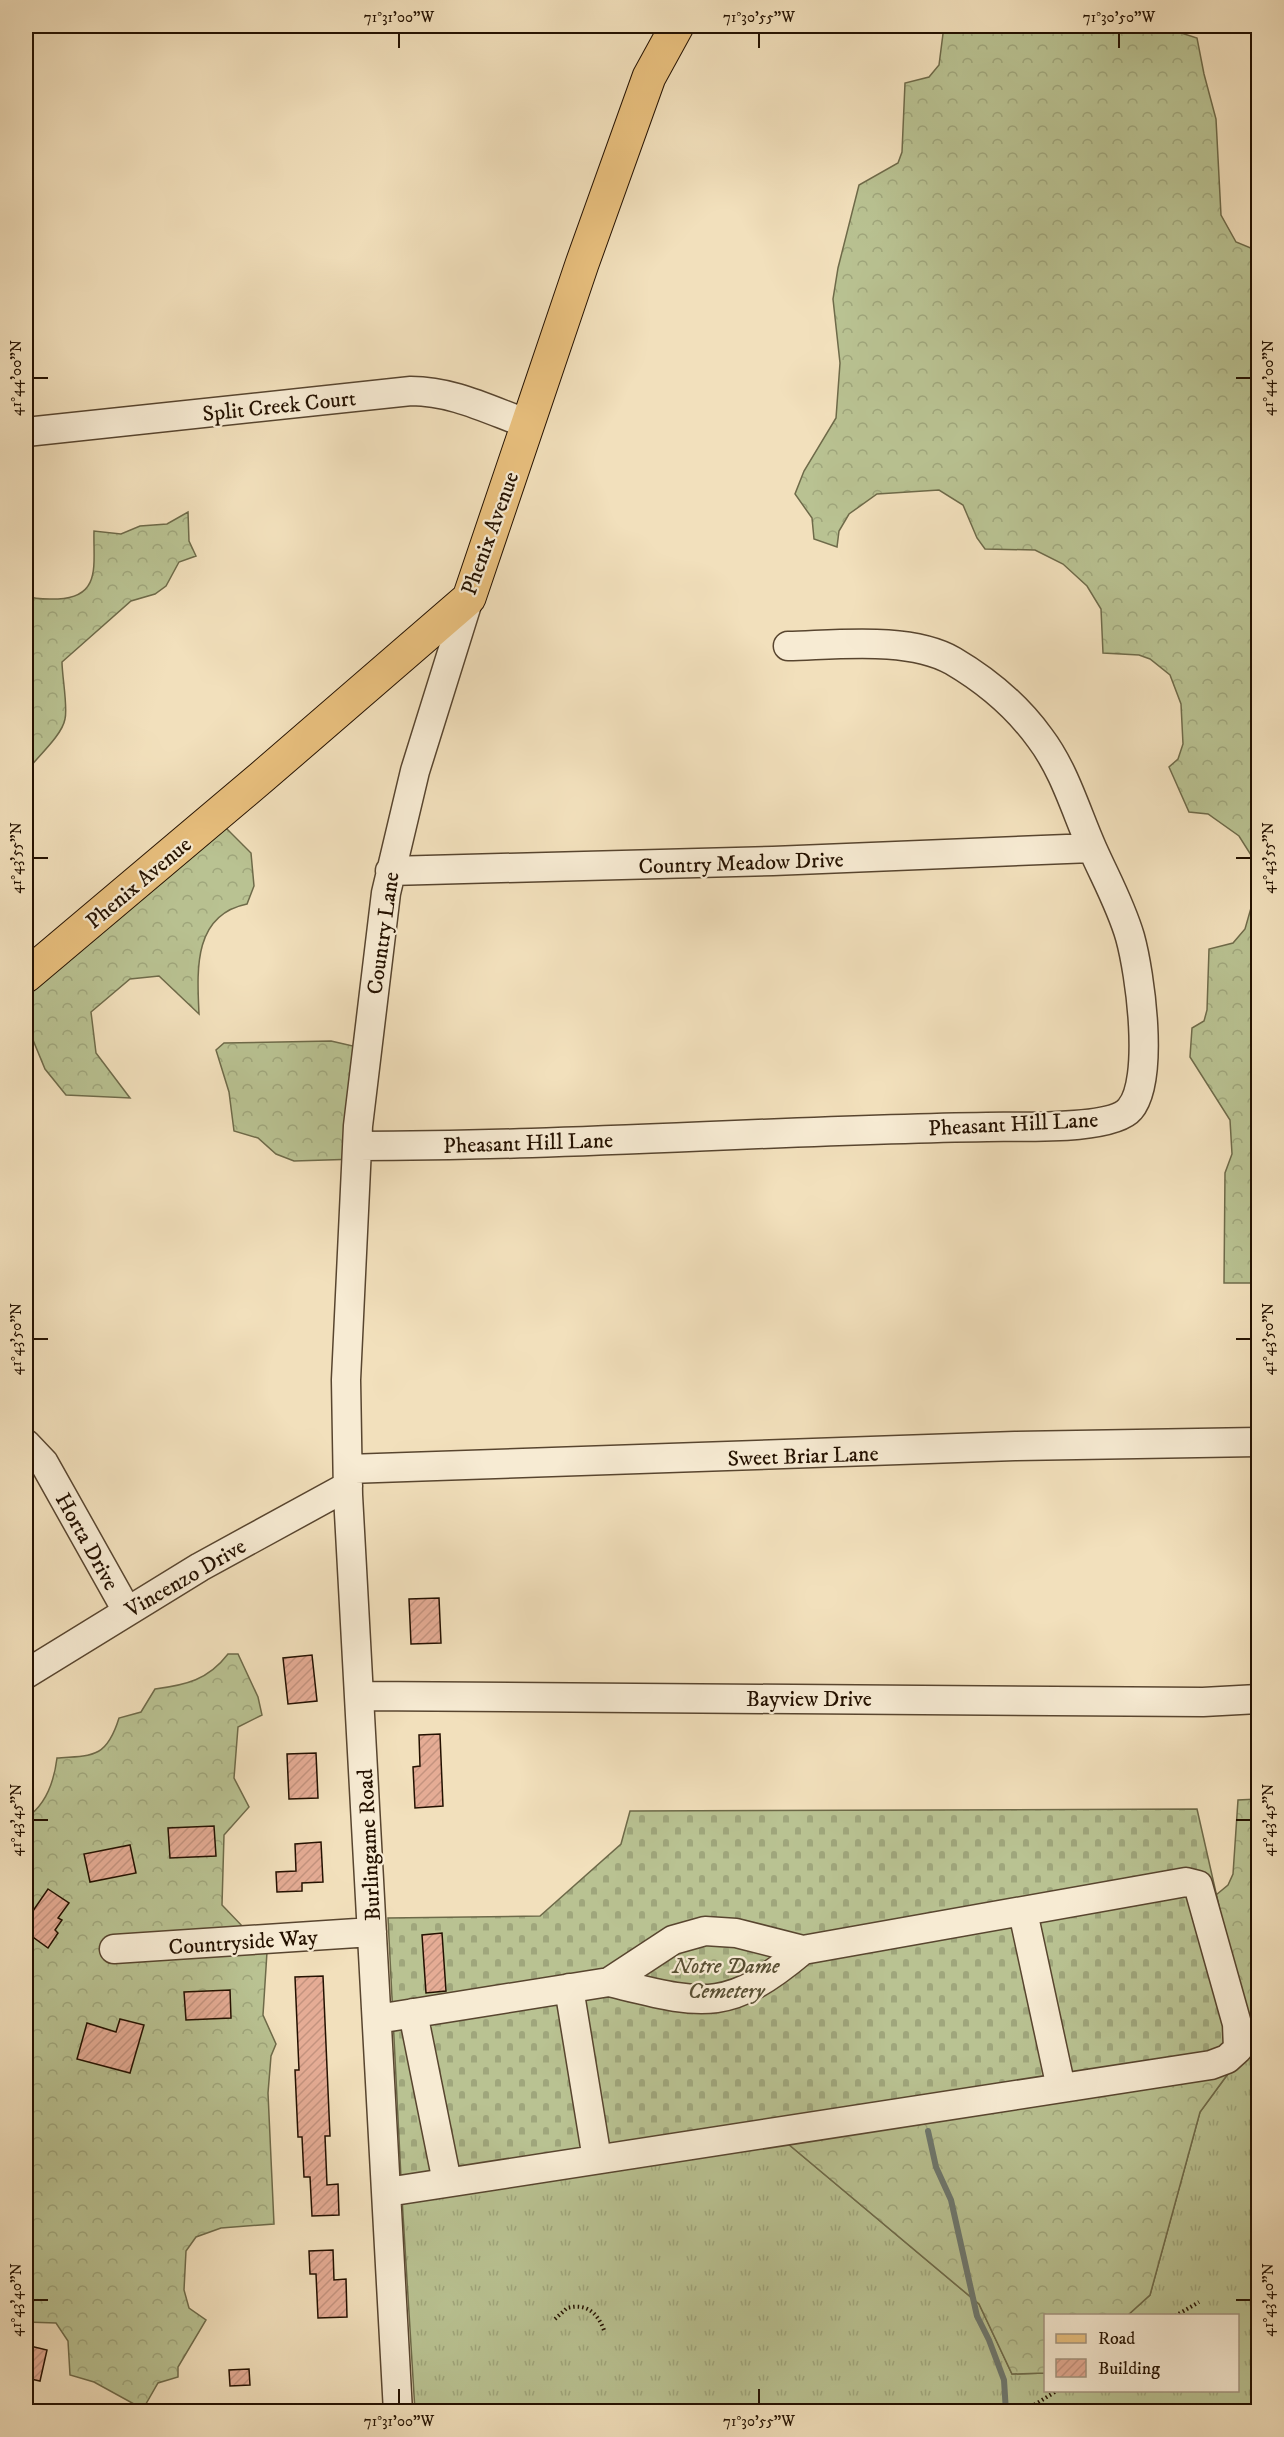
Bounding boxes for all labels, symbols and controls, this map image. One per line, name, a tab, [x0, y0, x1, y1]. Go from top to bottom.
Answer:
text: 71°31'00"W	[364, 8, 435, 27]
text: 71°30'55"W	[723, 8, 795, 27]
text: 71°30'50"W	[1083, 8, 1155, 27]
text: 41°44'00"N	[7, 340, 26, 416]
text: 41°44'00"N	[1259, 340, 1278, 416]
street label: Split Creek Court	[201, 385, 357, 428]
street label: Phenix Avenue	[456, 468, 525, 599]
text: 41°43'55"N	[7, 822, 26, 894]
text: 41°43'55"N	[1259, 822, 1278, 894]
street label: Phenix Avenue	[81, 831, 197, 935]
street label: Country Meadow Drive	[638, 846, 844, 881]
street label: Country Lane	[362, 870, 405, 996]
street label: Pheasant Hill Lane	[927, 1107, 1099, 1142]
street label: Pheasant Hill Lane	[442, 1127, 614, 1160]
text: 41°43'50"N	[7, 1303, 26, 1375]
text: 41°43'50"N	[1259, 1303, 1278, 1375]
street label: Sweet Briar Lane	[727, 1440, 879, 1473]
street label: Horta Drive	[49, 1488, 124, 1595]
street label: Vincenzo Drive	[120, 1533, 251, 1624]
street label: Bayview Drive	[746, 1686, 872, 1713]
street label: Burlingame Road	[352, 1768, 387, 1922]
text: 41°43'45"N	[7, 1784, 26, 1856]
text: 41°43'45"N	[1259, 1784, 1278, 1856]
street label: Countryside Way	[168, 1924, 319, 1961]
park label: Notre Dame Cemetery	[670, 1953, 780, 2005]
text: 41°43'40"N	[7, 2263, 26, 2337]
text: 41°43'40"N	[1259, 2263, 1278, 2337]
legend	[1044, 2314, 1239, 2392]
text: Road	[1098, 2328, 1135, 2350]
text: Building	[1098, 2358, 1160, 2380]
text: 71°31'00"W	[364, 2412, 435, 2431]
text: 71°30'55"W	[723, 2412, 795, 2431]

